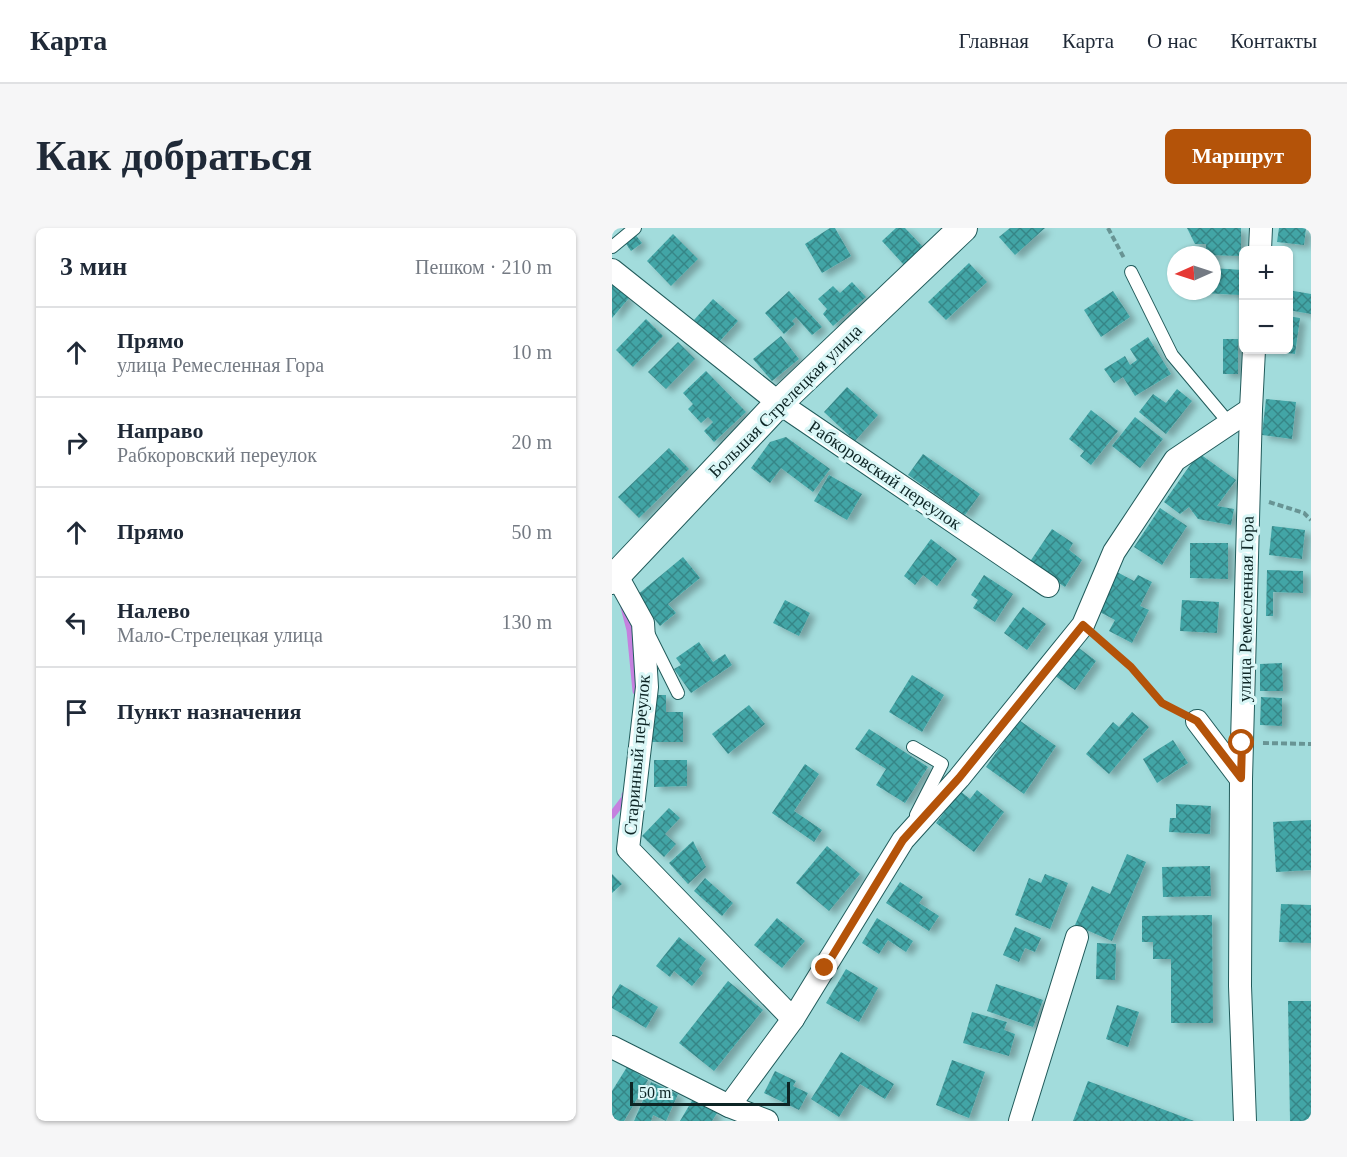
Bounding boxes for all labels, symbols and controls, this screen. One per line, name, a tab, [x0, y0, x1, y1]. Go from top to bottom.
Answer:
text: Карта	[30, 25, 107, 56]
text: Главная	[959, 29, 1029, 53]
text: Карта	[1062, 29, 1114, 53]
text: О нас	[1147, 29, 1197, 53]
text: Контакты	[1230, 29, 1317, 53]
button: Маршрут	[1165, 129, 1311, 184]
text: Как добраться	[36, 133, 312, 179]
north arrow	[1167, 246, 1221, 300]
map controls	[1239, 246, 1293, 354]
button: +	[1239, 246, 1293, 300]
text: 3 мин	[60, 252, 127, 281]
text: Пешком · 210 m	[415, 256, 552, 278]
button: −	[1239, 300, 1293, 354]
street label: Большая Стрелецкая улица	[704, 320, 866, 482]
text: Прямо	[117, 328, 184, 353]
icon: ahead	[60, 336, 93, 369]
text: 10 m	[511, 341, 552, 363]
text: улица Ремесленная Гора	[117, 354, 324, 376]
street label: Рабкоровский переулок	[805, 416, 965, 534]
text: Направо	[117, 418, 203, 443]
icon: right	[60, 426, 93, 459]
text: 20 m	[511, 431, 552, 453]
text: Рабкоровский переулок	[117, 444, 317, 466]
icon: ahead	[60, 516, 93, 549]
street label: улица Ремесленная Гора	[1234, 516, 1258, 702]
text: Прямо	[117, 519, 184, 544]
text: 50 m	[511, 521, 552, 543]
text: Налево	[117, 598, 190, 623]
icon: left	[60, 606, 93, 639]
text: 130 m	[501, 611, 552, 633]
text: Мало-Стрелецкая улица	[117, 624, 323, 646]
street label: Старинный переулок	[620, 674, 654, 836]
icon: arrive	[60, 696, 93, 729]
text: Пункт назначения	[117, 699, 302, 724]
route start	[1228, 729, 1254, 755]
route end	[811, 954, 837, 980]
scale bar	[630, 1079, 790, 1106]
text: 50 m	[639, 1084, 671, 1101]

